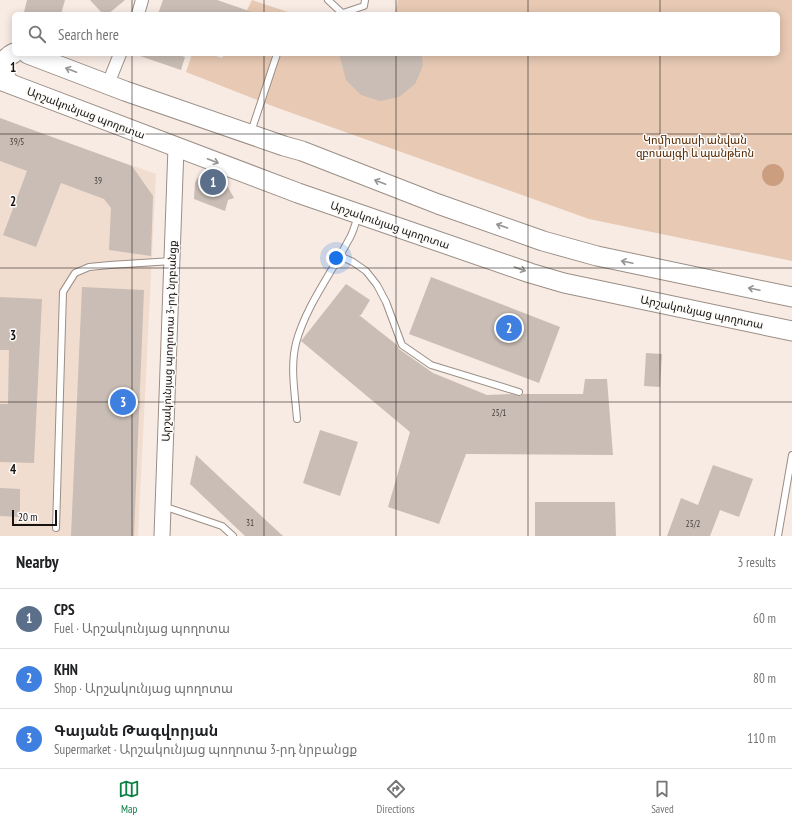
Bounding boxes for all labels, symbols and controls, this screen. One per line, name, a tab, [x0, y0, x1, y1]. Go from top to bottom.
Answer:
search box	[12, 12, 780, 56]
icon: search	[26, 23, 48, 45]
text: Search here	[58, 25, 119, 44]
text: 1	[10, 59, 16, 76]
one-way arrow	[66, 66, 78, 74]
street label: Արշակունյաց պողոտա	[25, 84, 147, 142]
park label: Կոմիտասի անվան զբոսայգի և պանթեոն	[636, 133, 754, 160]
house number: 39/5	[10, 136, 24, 147]
one-way arrow	[206, 157, 218, 165]
pin: 1	[200, 167, 226, 197]
house number: 39	[94, 175, 102, 186]
one-way arrow	[374, 177, 386, 185]
text: 2	[10, 193, 16, 210]
street label: Արշակունյաց պողոտա	[328, 198, 452, 252]
one-way arrow	[496, 222, 508, 230]
street label: Արշակունյաց պողոտա 3-րդ նրբանցք	[158, 240, 180, 442]
your location	[326, 248, 346, 268]
one-way arrow	[620, 258, 633, 266]
one-way arrow	[514, 266, 526, 274]
one-way arrow	[748, 284, 761, 292]
street label: Արշակունյաց պողոտա	[639, 292, 765, 332]
pin: 2	[496, 313, 522, 343]
text: 3	[10, 327, 16, 344]
pin: 3	[110, 387, 136, 417]
house number: 25/1	[492, 407, 506, 418]
text: 4	[10, 461, 17, 478]
scale bar	[12, 508, 57, 527]
text: 20 m	[18, 510, 37, 524]
house number: 31	[246, 517, 254, 528]
house number: 25/2	[686, 518, 700, 529]
text: Nearby	[16, 551, 59, 573]
text: 3 results	[737, 554, 776, 571]
text: CPS	[54, 600, 75, 619]
text: 1	[26, 610, 32, 627]
text: 60 m	[753, 610, 776, 627]
text: Fuel · Արշակունյաց պողոտա	[54, 620, 230, 637]
text: KHN	[54, 660, 78, 679]
text: 2	[26, 670, 32, 687]
text: 80 m	[753, 670, 776, 687]
text: Shop · Արշակունյաց պողոտա	[54, 680, 233, 697]
text: Գայանե Թագվորյան	[54, 721, 218, 740]
text: 3	[26, 730, 32, 747]
text: 110 m	[747, 730, 776, 747]
text: Supermarket · Արշակունյաց պողոտա 3-րդ նրբանցք	[54, 741, 357, 758]
tab: Map	[118, 778, 140, 816]
tab: Directions	[377, 778, 415, 816]
tab: Saved	[651, 778, 674, 816]

